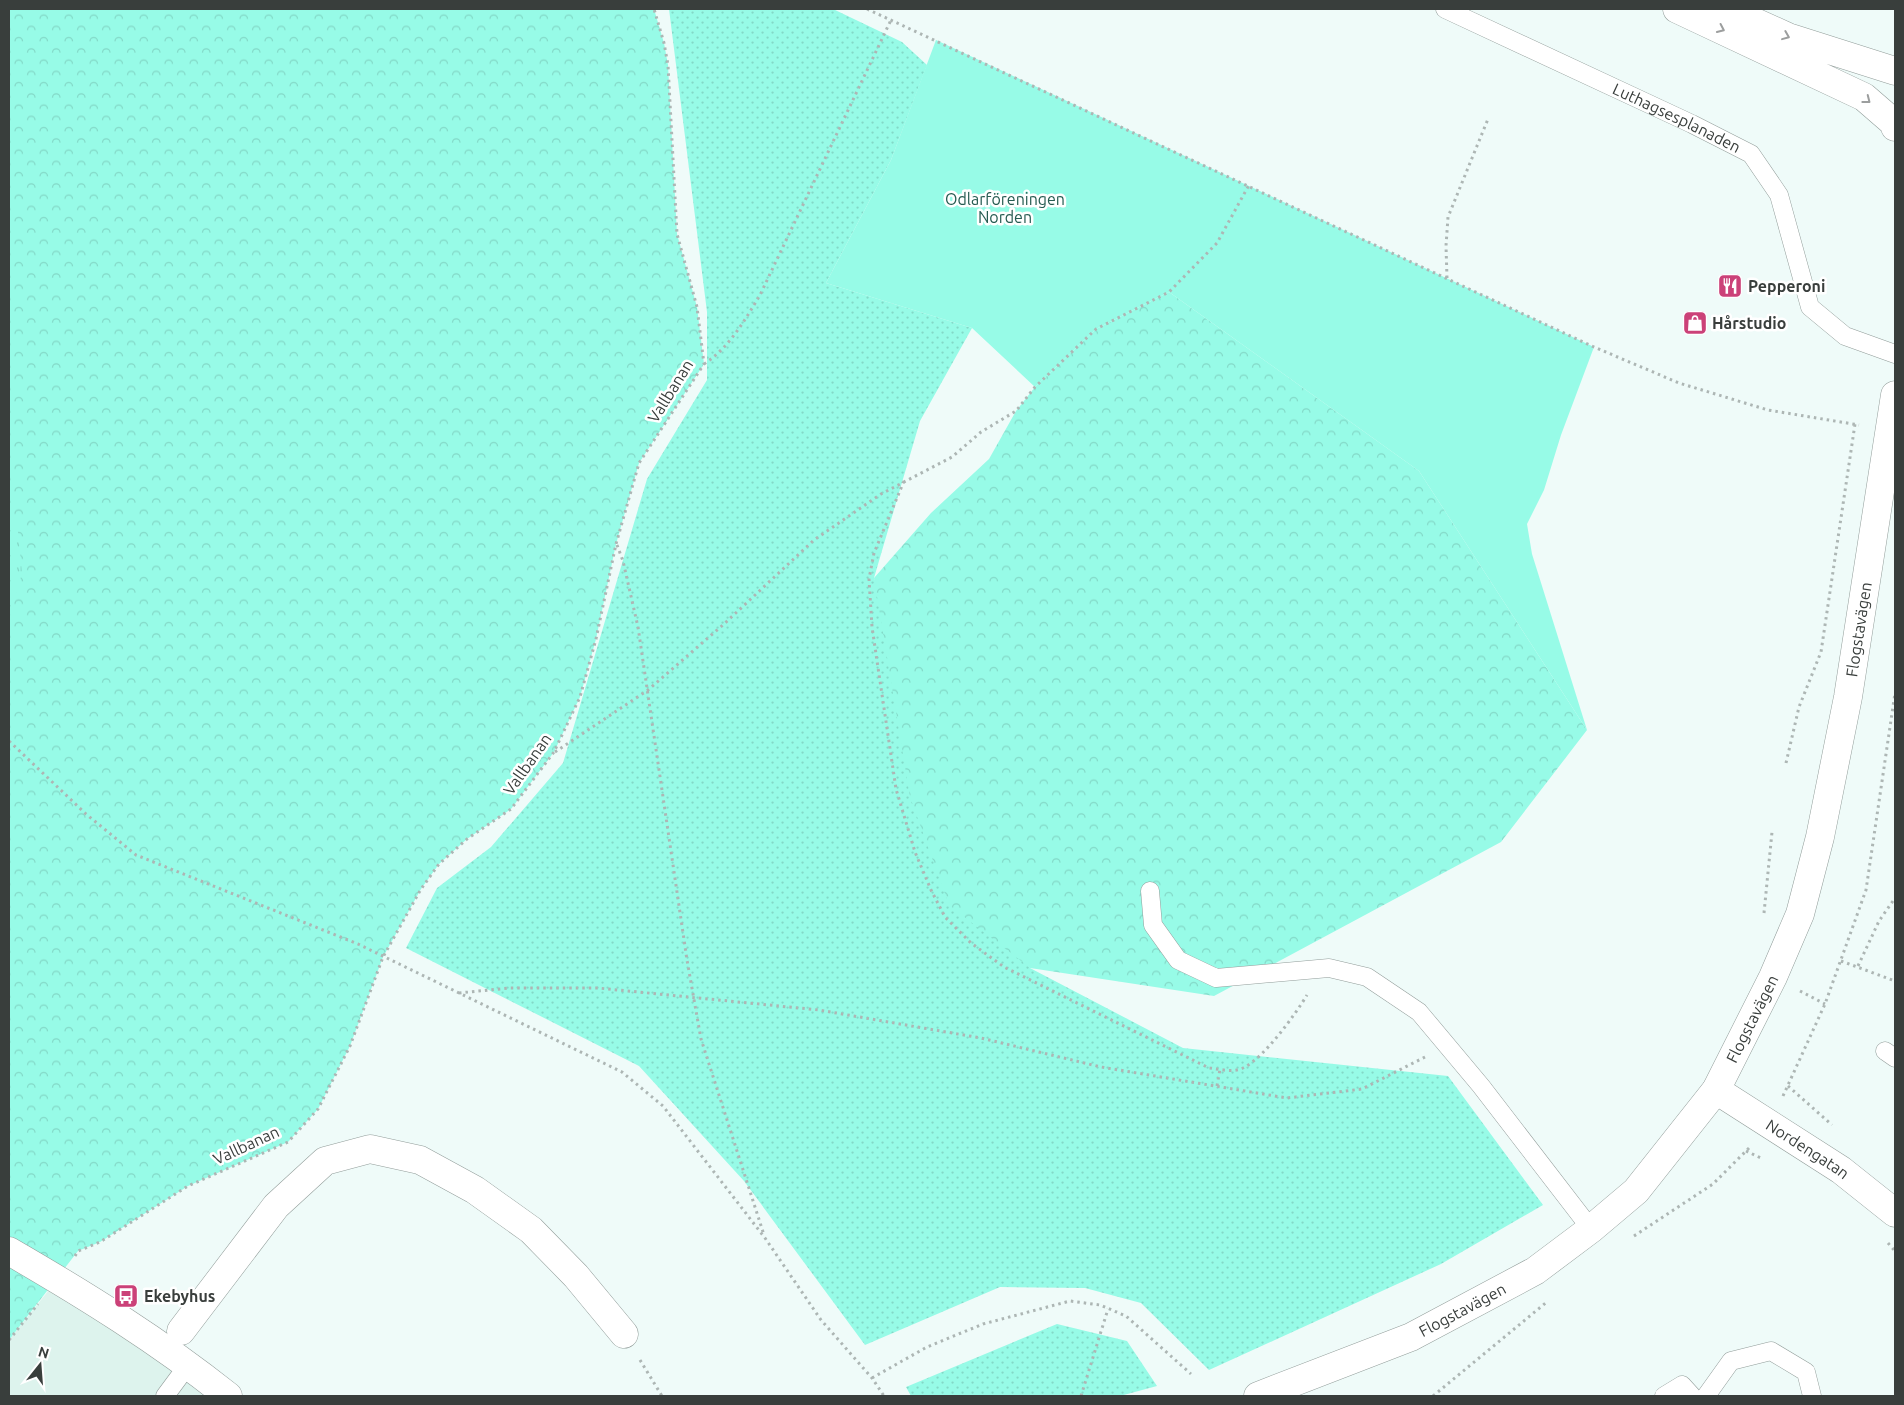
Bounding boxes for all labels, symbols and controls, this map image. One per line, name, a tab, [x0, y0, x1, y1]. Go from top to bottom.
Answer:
one-way arrow	[1716, 23, 1725, 34]
one-way arrow	[1781, 30, 1790, 40]
street label: Luthagsesplanaden	[1610, 79, 1744, 156]
one-way arrow	[1861, 94, 1871, 103]
park label: Odlarföreningen Norden	[945, 190, 1065, 226]
restaurant icon: Pepperoni	[1717, 273, 1743, 299]
place label: Pepperoni	[1748, 277, 1825, 295]
shop icon: Hårstudio	[1682, 310, 1708, 336]
place label: Hårstudio	[1712, 314, 1786, 332]
street label: Vallbanan	[644, 356, 696, 426]
street label: Flogstavägen	[1842, 581, 1875, 678]
street label: Vallbanan	[499, 730, 555, 798]
street label: Flogstavägen	[1722, 972, 1782, 1066]
street label: Nordengatan	[1763, 1115, 1853, 1182]
street label: Vallbanan	[210, 1122, 282, 1168]
street label: Flogstavägen	[1416, 1279, 1509, 1340]
bus stop icon: Ekebyhus	[113, 1283, 139, 1309]
place label: Ekebyhus	[144, 1287, 215, 1305]
north arrow	[15, 1340, 65, 1390]
text: N	[36, 1343, 51, 1362]

